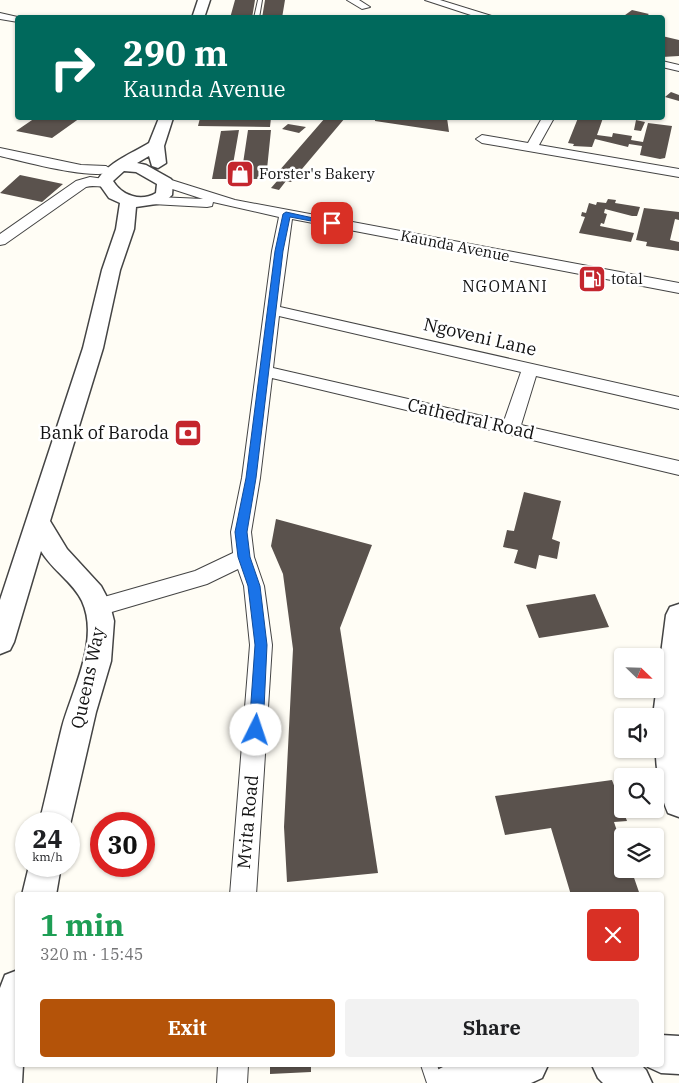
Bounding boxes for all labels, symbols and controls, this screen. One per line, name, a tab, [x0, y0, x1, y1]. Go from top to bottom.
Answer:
text: 290 m	[123, 30, 228, 76]
icon: right	[40, 35, 105, 100]
text: Kaunda Avenue	[123, 74, 286, 103]
shop icon: Forster's Bakery	[225, 159, 255, 189]
place label: Forster's Bakery	[259, 164, 375, 183]
pin	[311, 202, 353, 244]
icon: arrive	[318, 209, 346, 237]
street label: Kaunda Avenue	[399, 226, 511, 265]
fuel station icon: total	[577, 264, 607, 294]
place label: total	[611, 269, 643, 288]
district label: NGOMANI	[462, 276, 548, 296]
street label: Ngoveni Lane	[421, 312, 539, 361]
street label: Cathedral Road	[405, 393, 537, 444]
bank icon: Bank of Baroda	[173, 418, 203, 448]
place label: Bank of Baroda	[40, 421, 169, 444]
street label: Queens Way	[66, 625, 110, 731]
north arrow	[614, 648, 664, 698]
map controls	[614, 648, 664, 878]
position arrow	[229, 703, 281, 755]
button: sound	[614, 708, 664, 758]
button: search	[614, 768, 664, 818]
street label: Mvita Road	[232, 774, 263, 870]
speed limit sign: 30	[90, 812, 155, 877]
text: 24	[32, 822, 63, 855]
button: layers	[614, 828, 664, 878]
text: km/h	[32, 849, 63, 864]
text: 1 min	[40, 905, 124, 944]
button: close	[587, 909, 639, 961]
text: 320 m · 15:45	[40, 944, 143, 964]
button: Exit	[40, 999, 335, 1057]
button: Share	[345, 999, 639, 1057]

